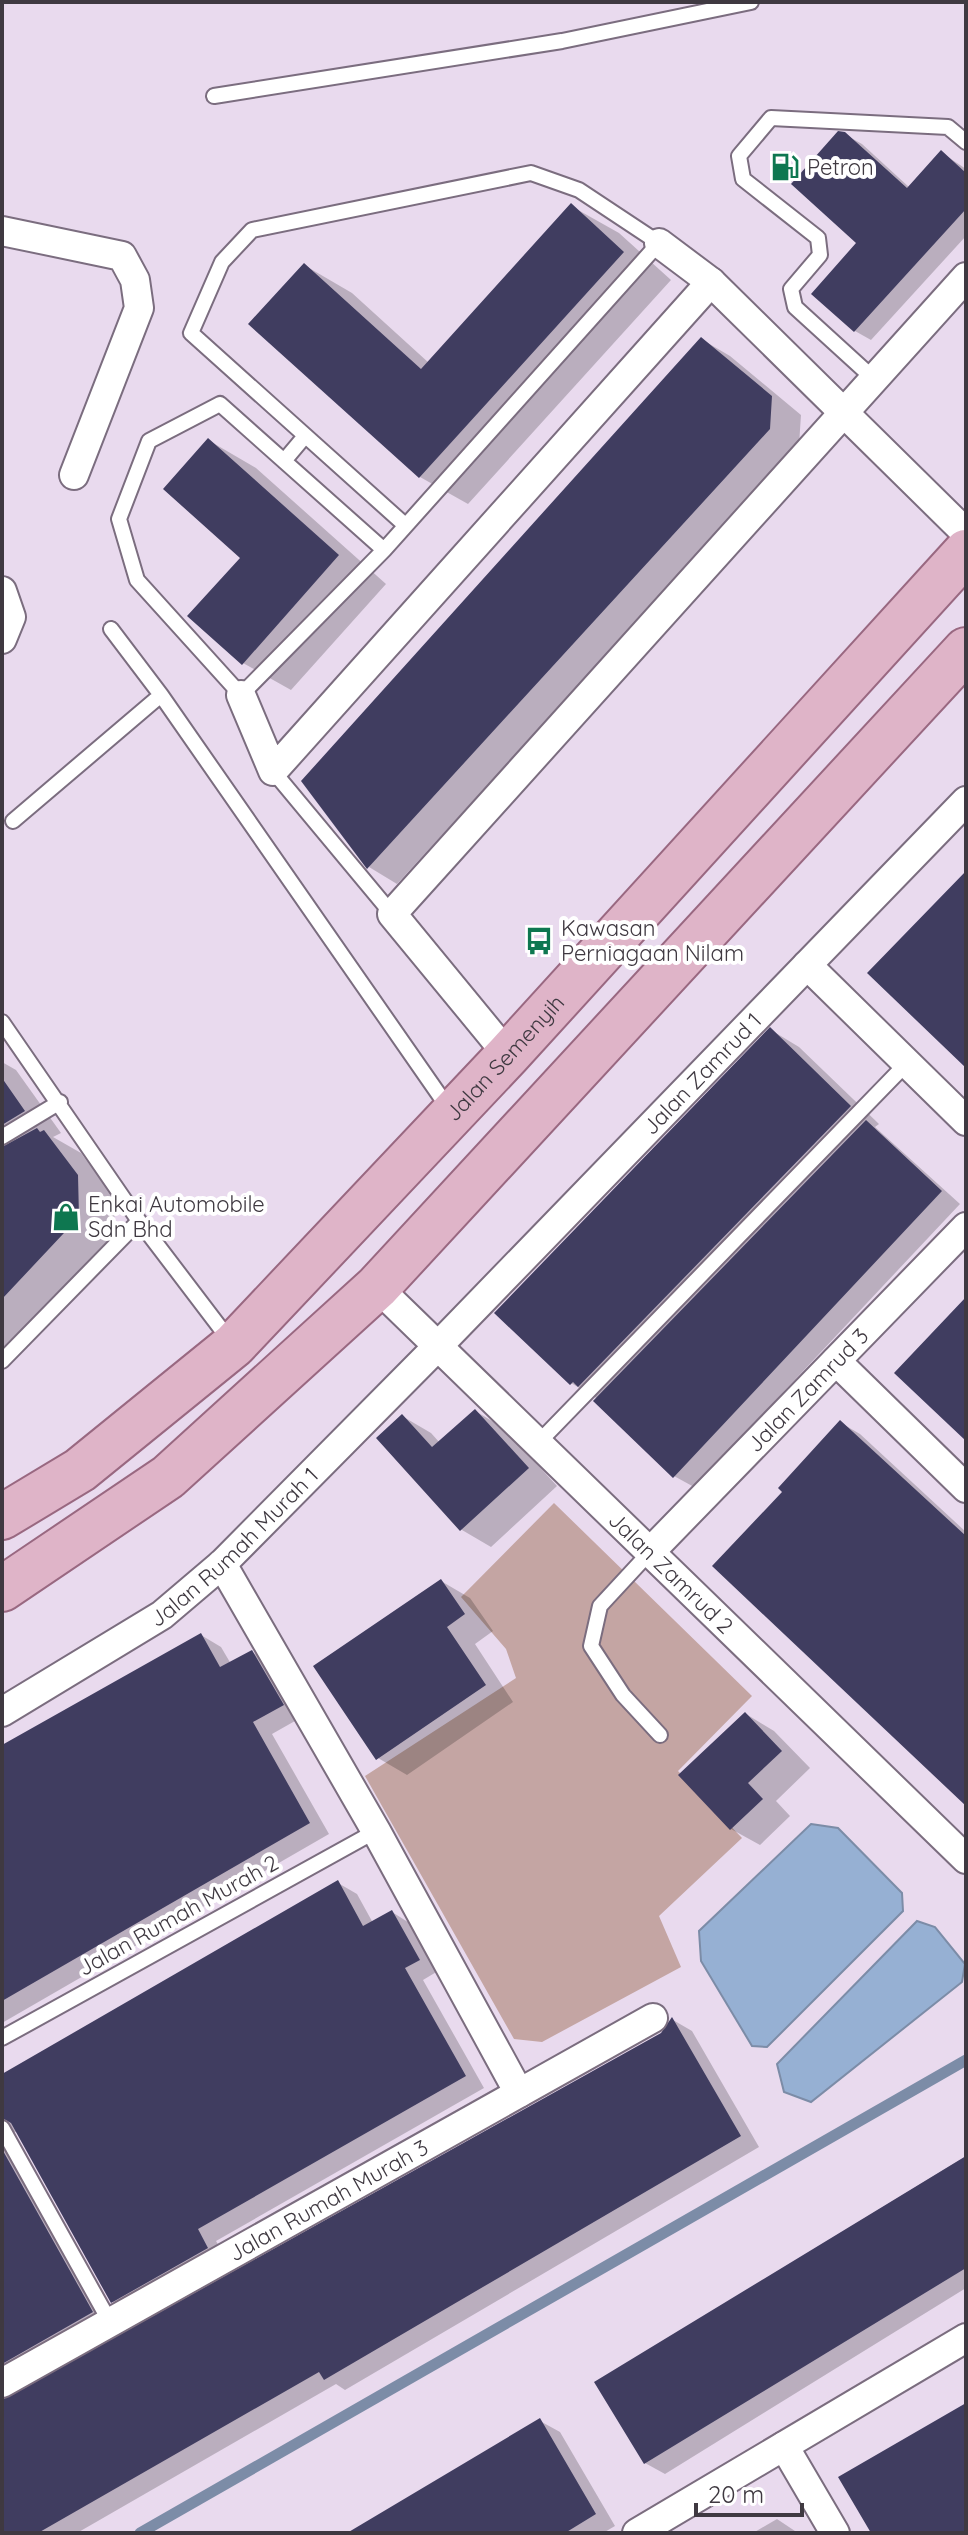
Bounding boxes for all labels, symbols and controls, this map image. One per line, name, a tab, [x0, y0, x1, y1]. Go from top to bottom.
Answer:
fuel station icon: Petron	[770, 152, 800, 182]
place label: Petron	[807, 153, 874, 181]
place label: Kawasan Perniagaan Nilam	[561, 914, 744, 967]
bus stop icon: Kawasan Perniagaan Nilam	[524, 926, 554, 956]
street label: Jalan Semenyih	[439, 989, 570, 1127]
street label: Jalan Zamrud 1	[636, 1007, 767, 1141]
place label: Enkai Automobile Sdn Bhd	[88, 1190, 265, 1243]
shop icon: Enkai Automobile Sdn Bhd	[51, 1202, 81, 1232]
street label: Jalan Zamrud 3	[741, 1322, 874, 1458]
street label: Jalan Rumah Murah 1	[145, 1461, 324, 1633]
street label: Jalan Zamrud 2	[603, 1506, 739, 1640]
street label: Jalan Rumah Murah 2	[73, 1848, 283, 1982]
street label: Jalan Rumah Murah 3	[223, 2133, 433, 2267]
scale bar	[696, 2467, 802, 2517]
text: 20 m	[708, 2479, 764, 2509]

